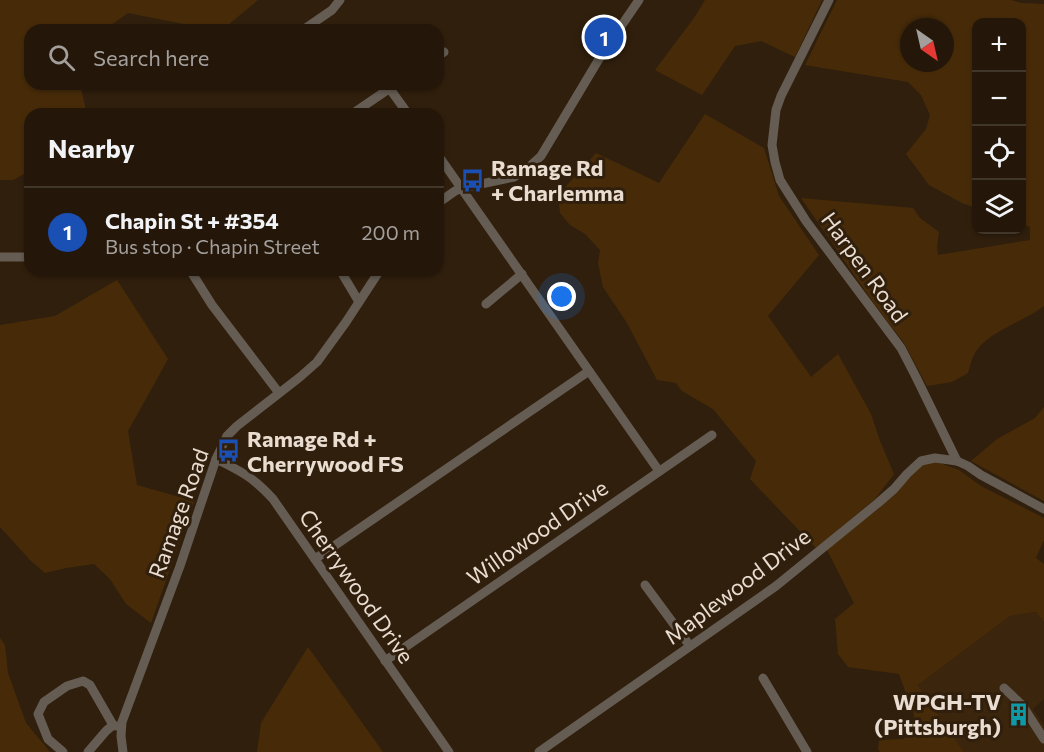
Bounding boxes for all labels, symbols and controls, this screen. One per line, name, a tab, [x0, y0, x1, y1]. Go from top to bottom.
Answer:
pin: 1	[584, 15, 624, 60]
north arrow	[900, 18, 954, 72]
map controls	[972, 18, 1026, 234]
button: +	[972, 18, 1026, 72]
search box	[24, 24, 444, 90]
icon: search	[45, 41, 78, 74]
text: Search here	[93, 44, 209, 71]
button: −	[972, 72, 1026, 126]
button: locate	[972, 126, 1026, 180]
text: Nearby	[48, 132, 135, 163]
place label: Ramage Rd + Charlemma	[491, 154, 624, 206]
bus stop icon: Ramage Rd + Charlemma	[460, 167, 486, 193]
button: layers	[972, 180, 1026, 234]
text: Chapin St + #354	[105, 207, 279, 234]
street label: Harpen Road	[816, 207, 914, 327]
text: 1	[63, 220, 72, 244]
text: 200 m	[362, 220, 420, 244]
text: Bus stop · Chapin Street	[105, 234, 320, 258]
your location	[547, 282, 576, 311]
place label: Ramage Rd + Cherrywood FS	[247, 425, 404, 477]
bus stop icon: Ramage Rd + Cherrywood FS	[216, 438, 242, 464]
street label: Ramage Road	[142, 445, 214, 581]
street label: Willowood Drive	[461, 473, 613, 591]
street label: Cherrywood Drive	[294, 504, 420, 668]
street label: Maplewood Drive	[659, 522, 815, 650]
place label: WPGH-TV (Pittsburgh)	[874, 688, 1001, 740]
building icon: WPGH-TV (Pittsburgh)	[1006, 701, 1032, 727]

